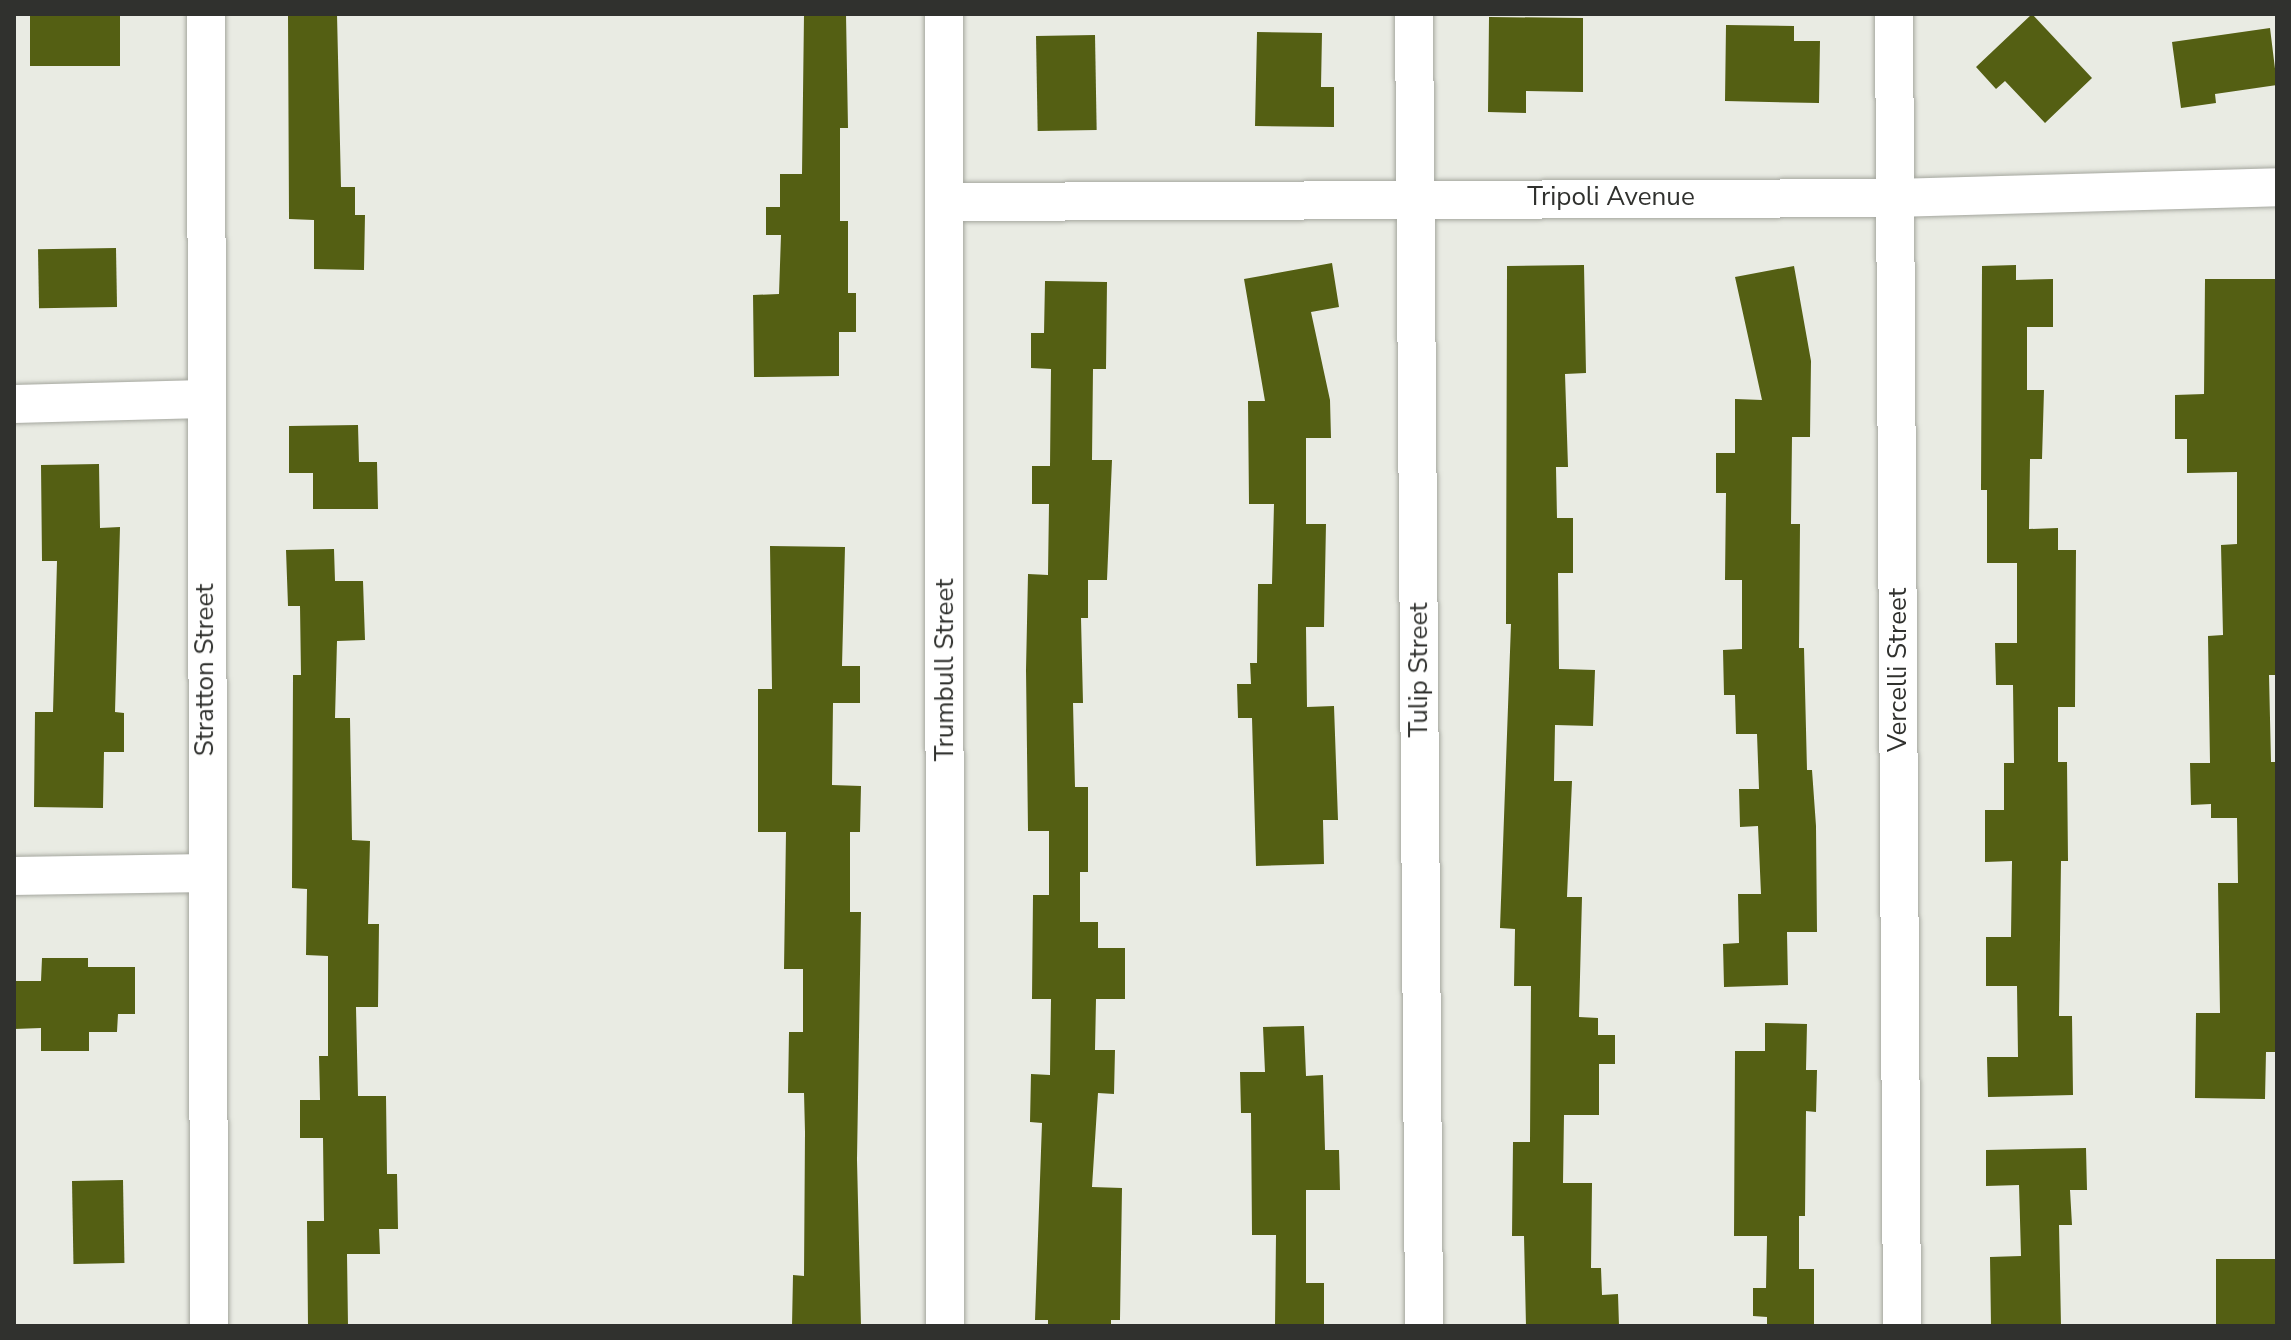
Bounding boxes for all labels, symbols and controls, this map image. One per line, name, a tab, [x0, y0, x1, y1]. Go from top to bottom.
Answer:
street label: Tripoli Avenue	[1527, 181, 1695, 213]
street label: Trumbull Street	[929, 579, 961, 761]
street label: Stratton Street	[189, 584, 221, 756]
street label: Vercelli Street	[1882, 588, 1914, 752]
street label: Tulip Street	[1403, 603, 1435, 737]

